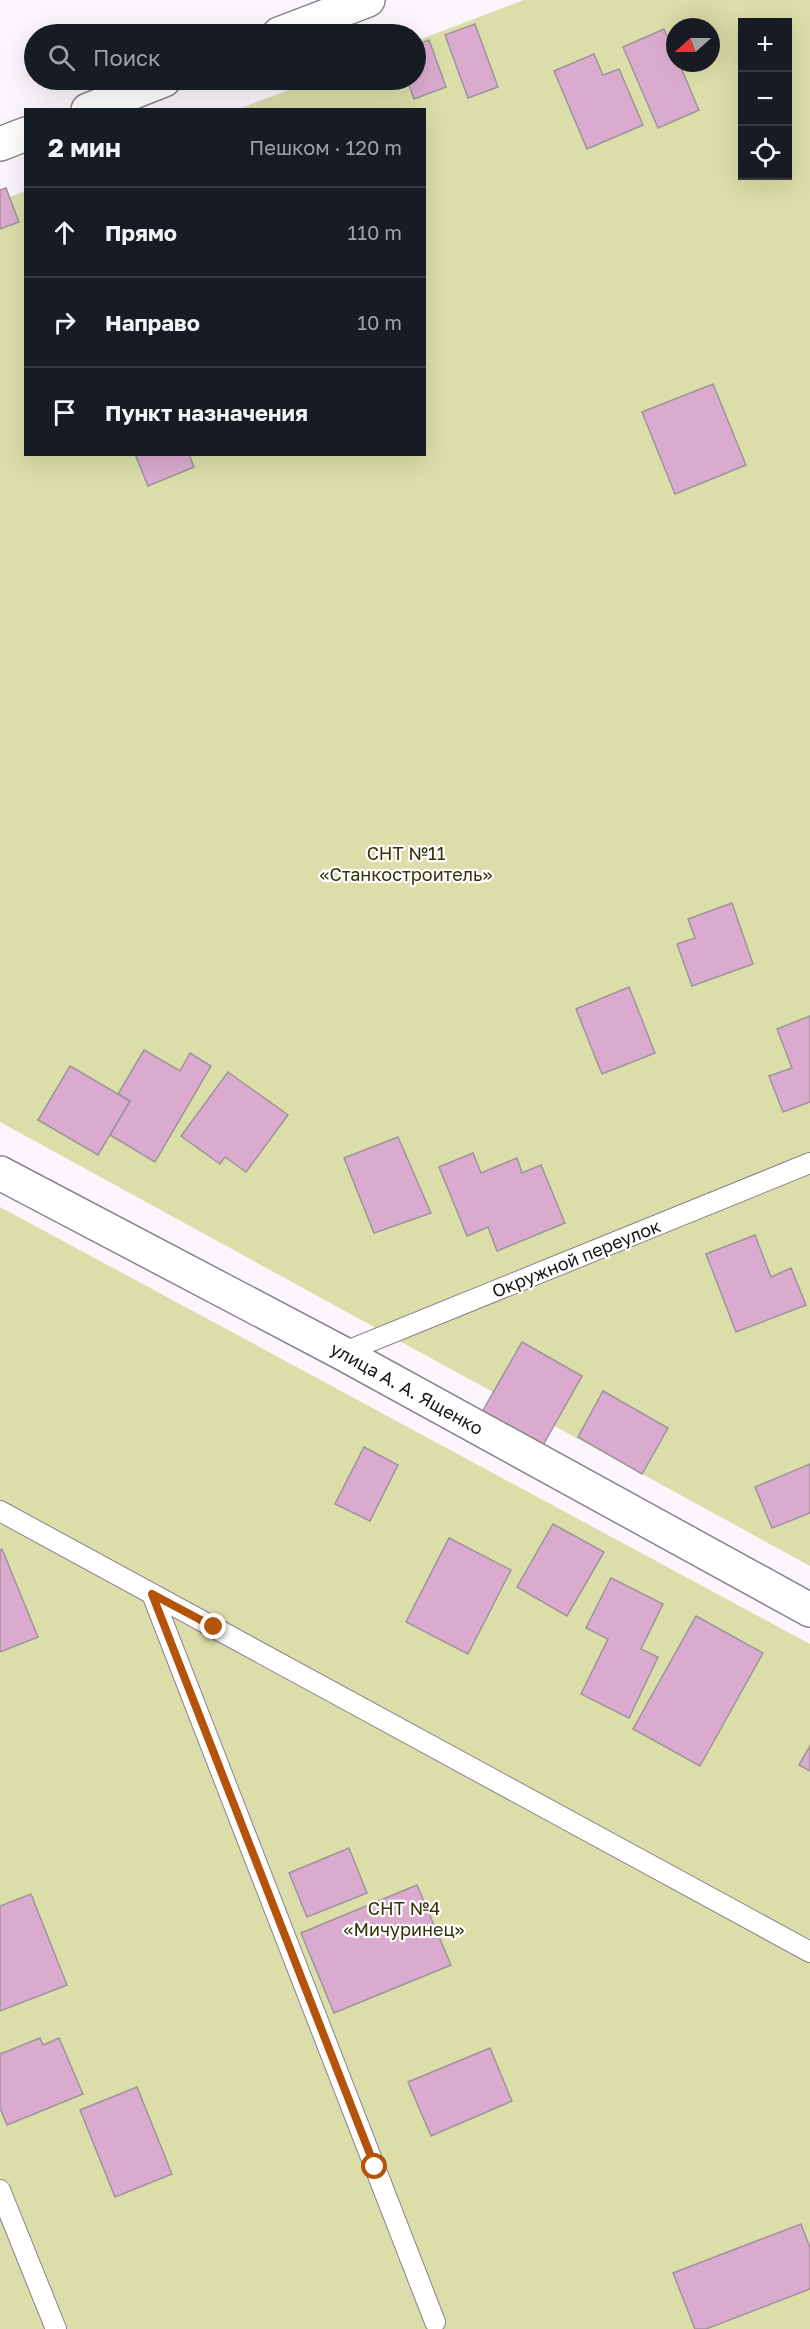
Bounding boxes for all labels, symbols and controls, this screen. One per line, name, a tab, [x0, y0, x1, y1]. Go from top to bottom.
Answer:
north arrow	[666, 18, 720, 72]
map controls	[738, 18, 792, 180]
button: +	[738, 18, 792, 72]
search box	[24, 24, 426, 90]
icon: search	[45, 41, 78, 74]
text: Поиск	[93, 44, 161, 71]
button: −	[738, 72, 792, 126]
button: locate	[738, 126, 792, 180]
text: 2 мин	[48, 132, 121, 163]
text: Пешком · 120 m	[249, 135, 402, 159]
icon: ahead	[48, 216, 81, 249]
text: Прямо	[105, 219, 177, 246]
text: 110 m	[348, 220, 402, 244]
icon: right	[48, 306, 81, 339]
text: Направо	[105, 309, 200, 336]
text: 10 m	[357, 310, 402, 334]
icon: arrive	[48, 396, 81, 429]
text: Пункт назначения	[105, 399, 308, 426]
park label: СНТ №11 «Станкостроитель»	[320, 842, 492, 885]
street label: Окружной переулок	[488, 1214, 664, 1302]
street label: улица А. А. Ященко	[327, 1337, 487, 1439]
route end	[200, 1613, 226, 1639]
park label: СНТ №4 «Мичуринец»	[344, 1897, 465, 1940]
route start	[361, 2153, 387, 2179]

